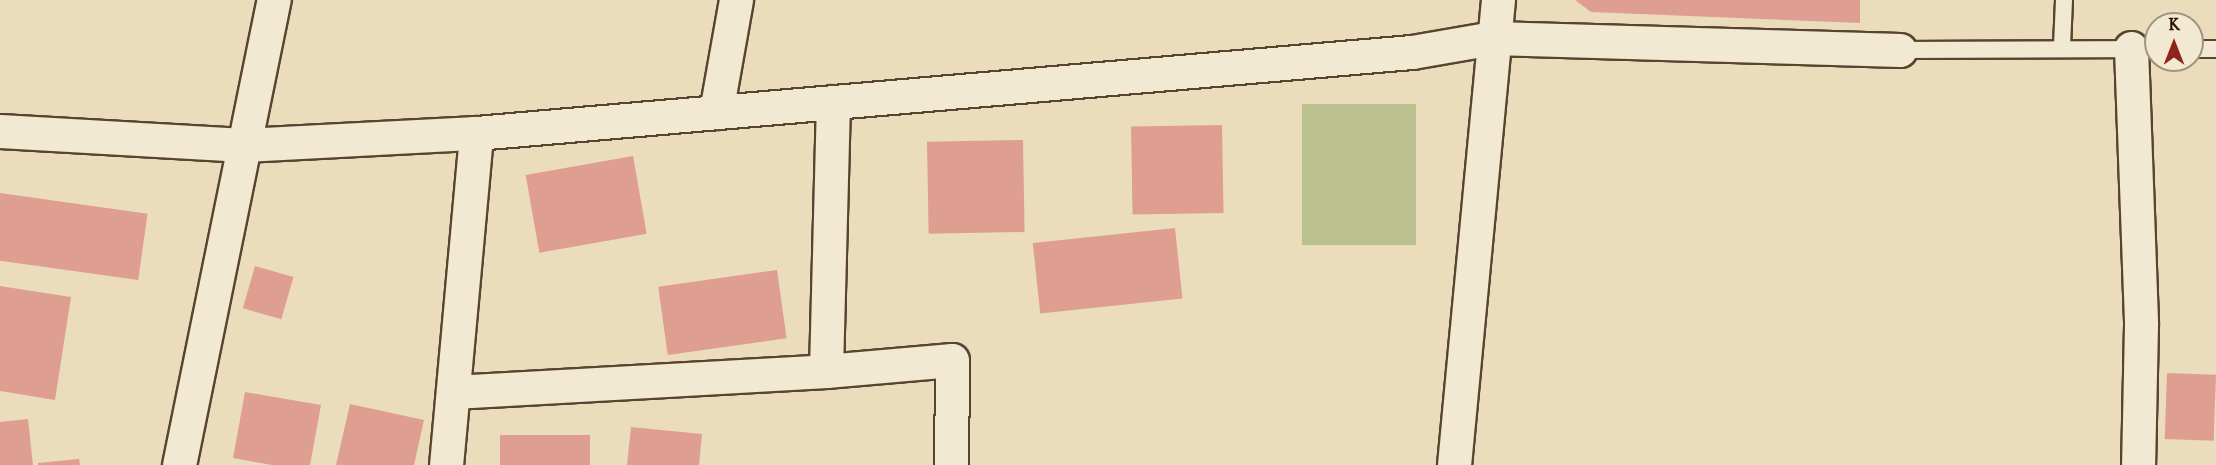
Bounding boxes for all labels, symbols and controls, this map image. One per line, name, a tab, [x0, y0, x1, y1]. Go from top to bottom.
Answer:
north arrow	[2144, 12, 2204, 72]
text: K	[2168, 16, 2180, 36]

